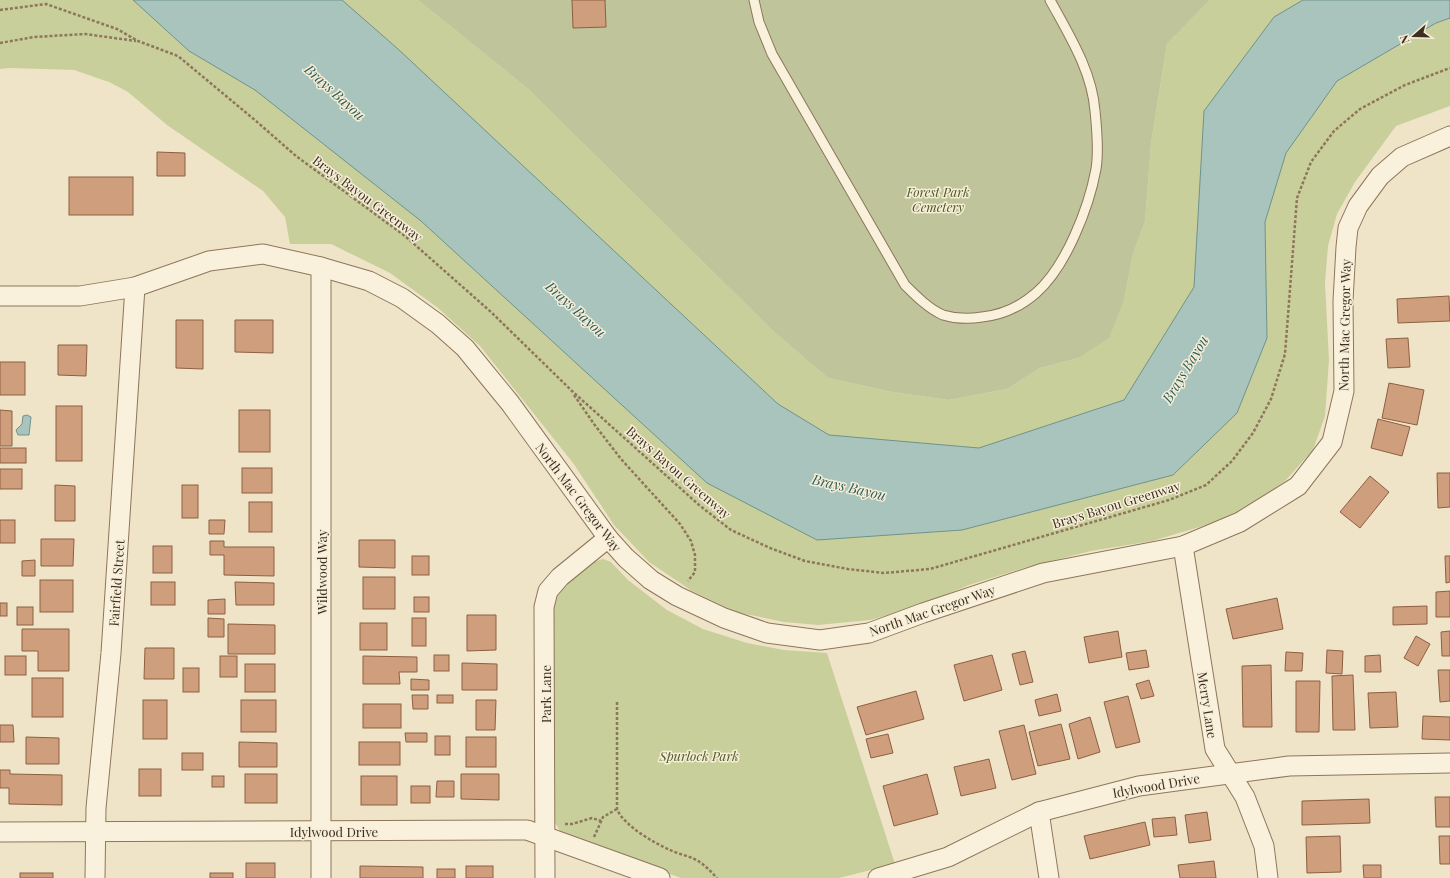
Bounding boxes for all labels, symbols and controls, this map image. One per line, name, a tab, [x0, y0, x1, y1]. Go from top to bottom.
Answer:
north arrow	[1394, 16, 1434, 56]
text: N	[1396, 33, 1413, 46]
water label: Brays Bayou	[300, 59, 369, 124]
street label: Brays Bayou Greenway	[310, 151, 427, 245]
park label: Forest Park Cemetery	[905, 183, 970, 215]
street label: North Mac Gregor Way	[1334, 258, 1354, 391]
water label: Brays Bayou	[541, 276, 610, 341]
water label: Brays Bayou	[1157, 332, 1213, 407]
street label: Brays Bayou Greenway	[623, 422, 735, 522]
street label: North Mac Gregor Way	[532, 439, 626, 555]
water label: Brays Bayou	[809, 469, 888, 505]
street label: Brays Bayou Greenway	[1050, 476, 1182, 532]
street label: Wildwood Way	[313, 529, 330, 615]
street label: Fairfield Street	[104, 539, 128, 627]
street label: North Mac Gregor Way	[867, 580, 998, 640]
street label: Park Lane	[537, 664, 554, 723]
street label: Merry Lane	[1194, 671, 1222, 740]
park label: Spurlock Park	[658, 747, 739, 764]
street label: Idylwood Drive	[1111, 769, 1201, 801]
street label: Idylwood Drive	[290, 823, 379, 840]

